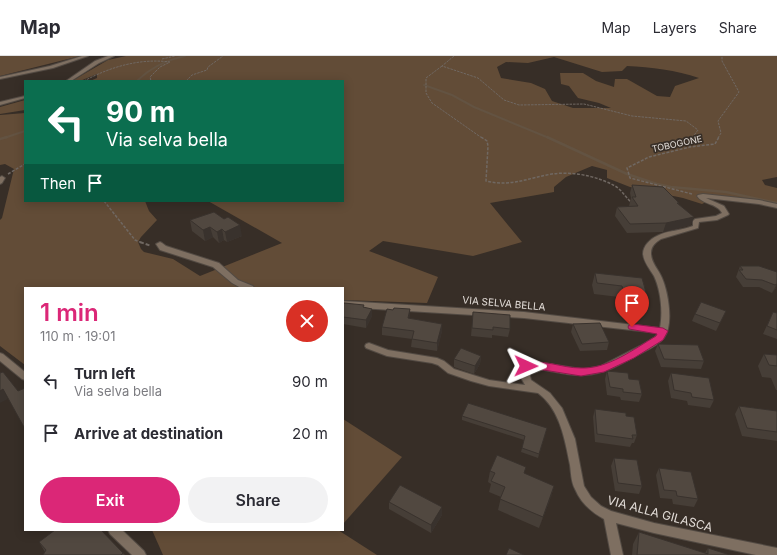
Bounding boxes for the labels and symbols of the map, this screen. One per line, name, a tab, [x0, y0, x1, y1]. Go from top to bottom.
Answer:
street label: TOBOGONE	[651, 133, 703, 154]
pin	[615, 286, 649, 327]
street label: VIA SELVA BELLA	[462, 293, 546, 313]
position arrow	[505, 345, 547, 387]
street label: VIA ALLA GILASCA	[606, 492, 714, 535]

